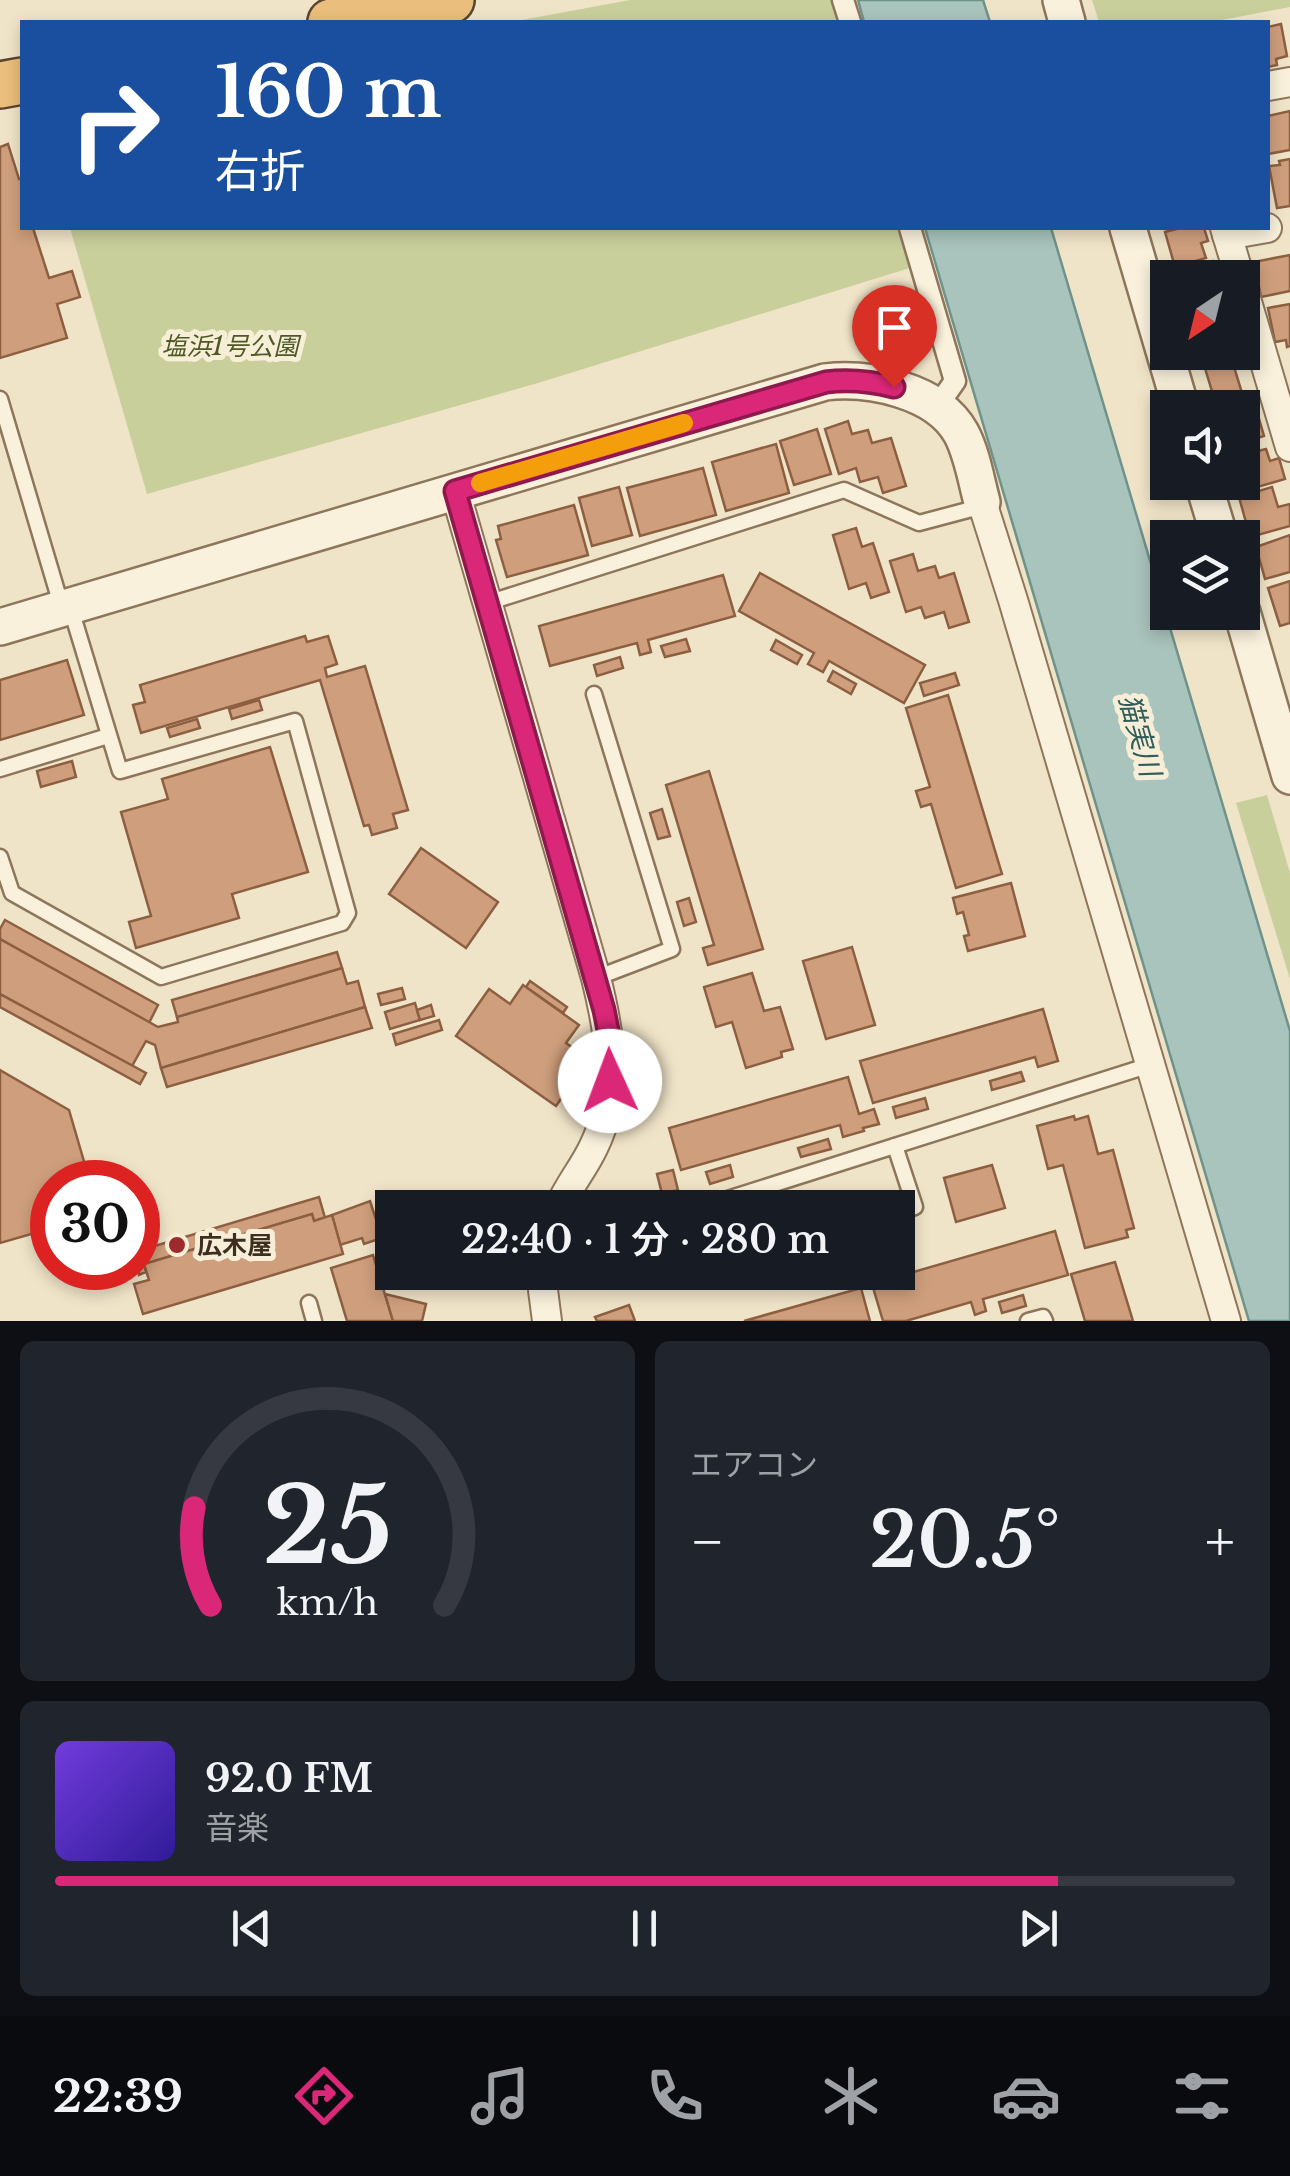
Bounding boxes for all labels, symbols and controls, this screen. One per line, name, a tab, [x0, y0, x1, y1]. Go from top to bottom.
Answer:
text: 160 m	[215, 49, 442, 136]
icon: right	[50, 60, 180, 190]
text: 右折	[215, 143, 305, 199]
north arrow	[1150, 260, 1260, 370]
map controls	[1150, 260, 1260, 630]
pin	[852, 285, 937, 388]
icon: arrive	[867, 300, 922, 355]
park label: 塩浜1号公園	[162, 331, 301, 362]
button: sound	[1150, 390, 1260, 500]
button: layers	[1150, 520, 1260, 630]
water label: 猫実川	[1111, 690, 1169, 783]
position arrow	[558, 1029, 662, 1133]
speed limit sign: 30	[30, 1160, 160, 1290]
text: 22:40 · 1 分 · 280 m	[461, 1216, 829, 1263]
place label: 広木屋	[197, 1230, 272, 1261]
marker: 広木屋	[166, 1234, 188, 1256]
text: エアコン	[690, 1445, 818, 1485]
text: 25	[263, 1462, 392, 1591]
text: 20.5°	[869, 1494, 1060, 1587]
text: −	[690, 1508, 725, 1576]
text: +	[1205, 1508, 1235, 1576]
text: km/h	[277, 1580, 378, 1625]
text: 92.0 FM	[205, 1755, 373, 1802]
text: 音楽	[205, 1808, 269, 1848]
icon: previous	[224, 1901, 279, 1956]
icon: pause	[617, 1901, 672, 1956]
icon: next	[1011, 1901, 1066, 1956]
icon: directions	[289, 2061, 359, 2131]
icon: music	[465, 2061, 535, 2131]
icon: phone	[640, 2061, 710, 2131]
icon: climate	[816, 2061, 886, 2131]
icon: car	[991, 2061, 1061, 2131]
icon: filters	[1167, 2061, 1237, 2131]
text: 22:39	[53, 2068, 183, 2124]

